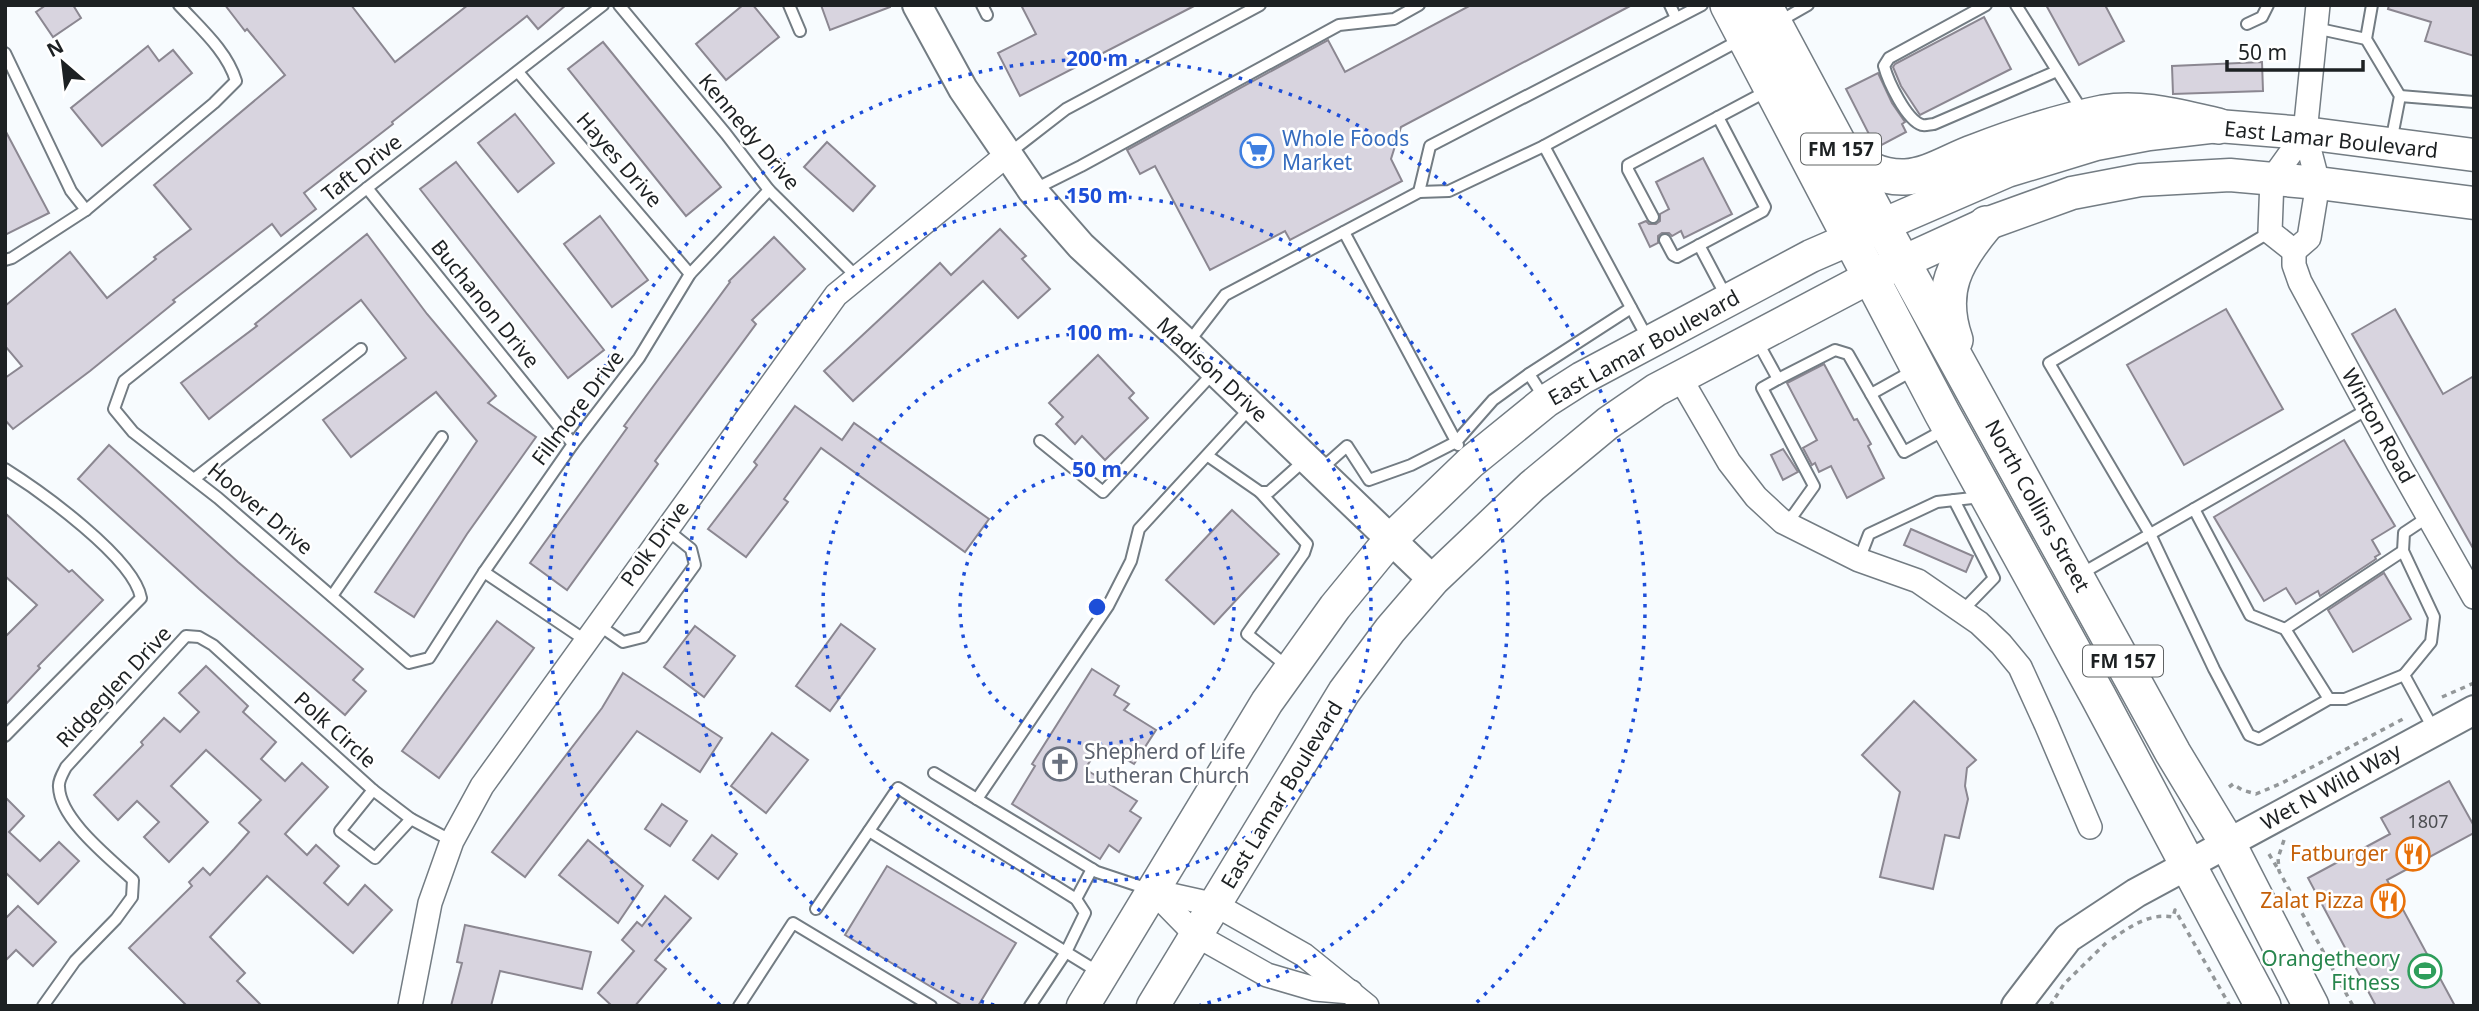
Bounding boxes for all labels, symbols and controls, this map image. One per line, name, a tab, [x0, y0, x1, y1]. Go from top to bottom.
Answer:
north arrow	[28, 28, 98, 98]
scale bar	[2227, 28, 2364, 72]
text: N	[42, 33, 68, 63]
text: 50 m	[2238, 38, 2287, 66]
text: 200 m	[1066, 44, 1128, 72]
street label: Kennedy Drive	[693, 67, 807, 195]
street label: Hayes Drive	[571, 106, 669, 213]
street label: East Lamar Boulevard	[2223, 114, 2439, 164]
place label: Whole Foods Market	[1282, 124, 1409, 176]
street label: Taft Drive	[316, 127, 407, 207]
supermarket icon: Whole Foods Market	[1238, 132, 1276, 170]
road number: FM 157	[1801, 134, 1881, 164]
text: 150 m	[1066, 181, 1128, 209]
street label: Buchanon Drive	[425, 233, 546, 373]
street label: East Lamar Boulevard	[1543, 283, 1744, 411]
street label: Madison Drive	[1151, 311, 1274, 428]
text: 100 m	[1066, 318, 1128, 346]
street label: Fillmore Drive	[525, 344, 630, 471]
street label: Winton Road	[2336, 363, 2422, 488]
street label: North Collins Street	[1979, 414, 2097, 597]
text: 50 m	[1072, 455, 1122, 483]
street label: Hoover Drive	[202, 456, 319, 560]
street label: Polk Drive	[614, 495, 695, 592]
centre of rings	[1085, 595, 1109, 619]
street label: Ridgeglen Drive	[50, 619, 177, 753]
road number: FM 157	[2083, 646, 2163, 676]
street label: Polk Circle	[288, 685, 383, 774]
street label: East Lamar Boulevard	[1214, 695, 1348, 894]
street label: Wet N Wild Way	[2256, 736, 2406, 836]
place label: Shepherd of Life Lutheran Church	[1084, 737, 1249, 789]
church icon: Shepherd of Life Lutheran Church	[1041, 745, 1079, 783]
house number: 1807	[2407, 809, 2449, 833]
restaurant icon: Fatburger	[2394, 835, 2432, 873]
place label: Fatburger	[2290, 839, 2388, 867]
restaurant icon: Zalat Pizza	[2369, 882, 2407, 920]
place label: Zalat Pizza	[2260, 886, 2364, 914]
place label: Orangetheory Fitness	[2261, 944, 2400, 996]
sports icon: Orangetheory Fitness	[2406, 952, 2444, 990]

